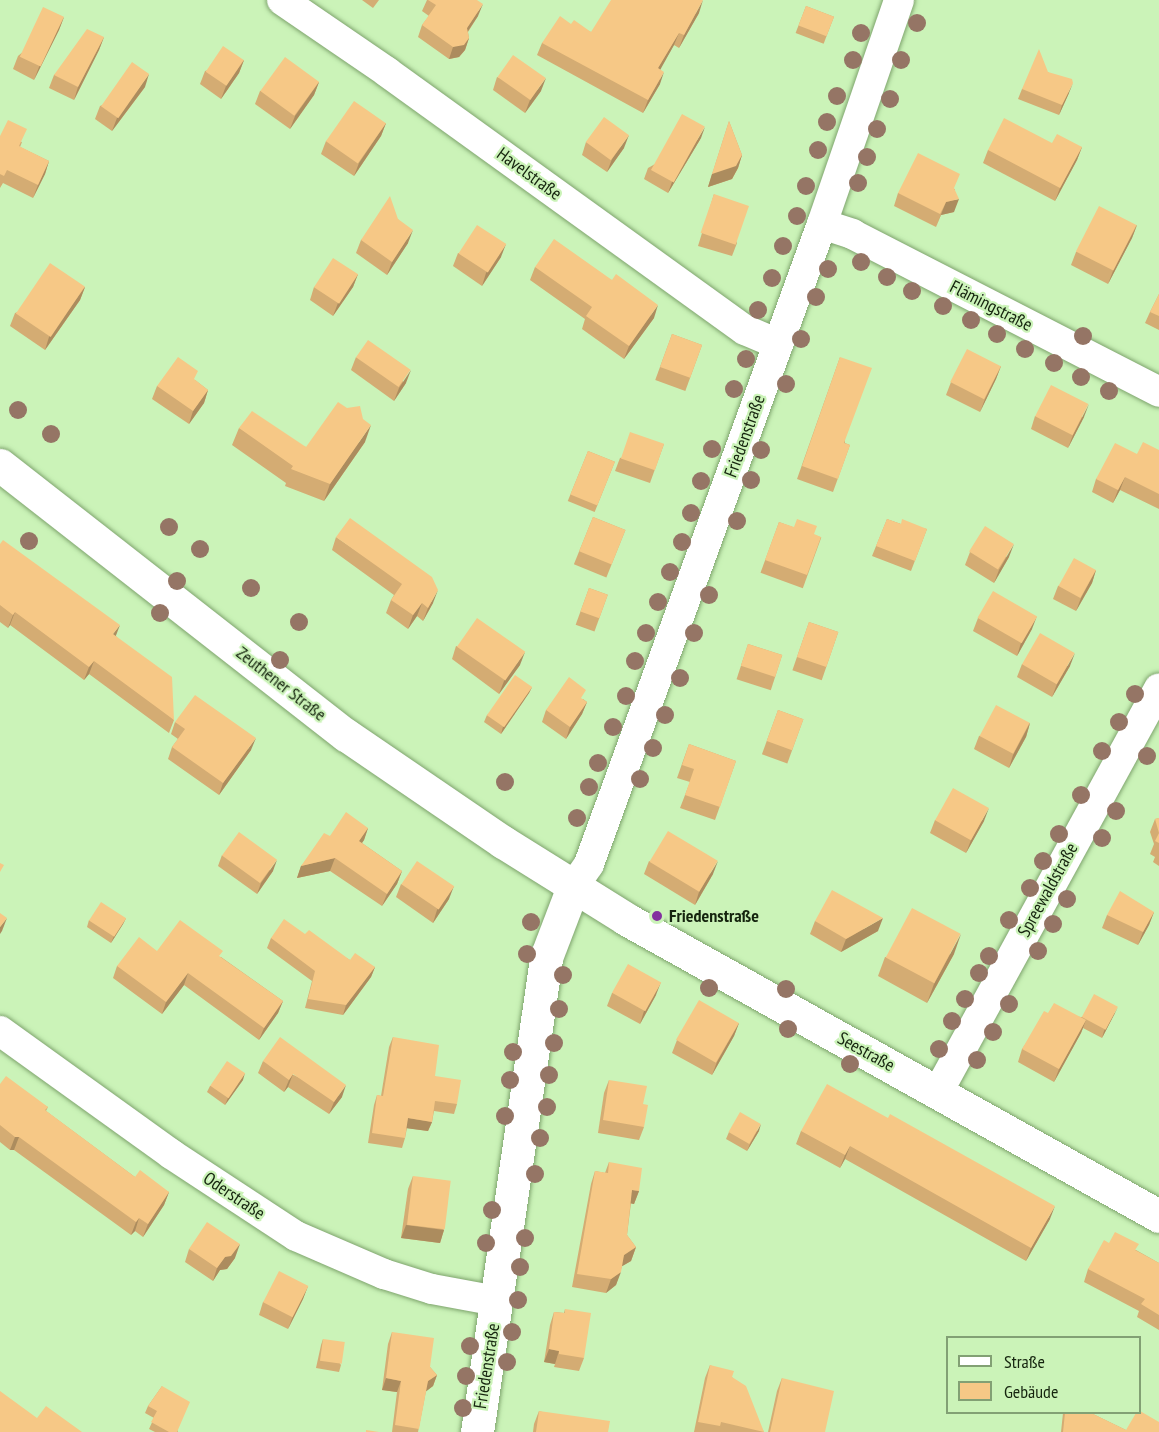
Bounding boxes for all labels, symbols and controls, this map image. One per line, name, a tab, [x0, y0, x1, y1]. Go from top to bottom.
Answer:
street label: Havelstraße	[492, 143, 566, 205]
street label: Flämingstraße	[946, 276, 1036, 336]
street label: Friedenstraße	[720, 392, 770, 480]
street label: Zeuthener Straße	[232, 642, 330, 726]
street label: Spreewaldstraße	[1013, 839, 1083, 941]
place label: Friedenstraße	[669, 905, 759, 927]
marker: Friedenstraße	[650, 909, 664, 923]
street label: Seestraße	[834, 1028, 898, 1076]
street label: Oderstraße	[199, 1168, 269, 1224]
street label: Friedenstraße	[470, 1322, 504, 1410]
legend	[946, 1336, 1141, 1414]
text: Straße	[1004, 1350, 1045, 1373]
text: Gebäude	[1004, 1380, 1058, 1403]

